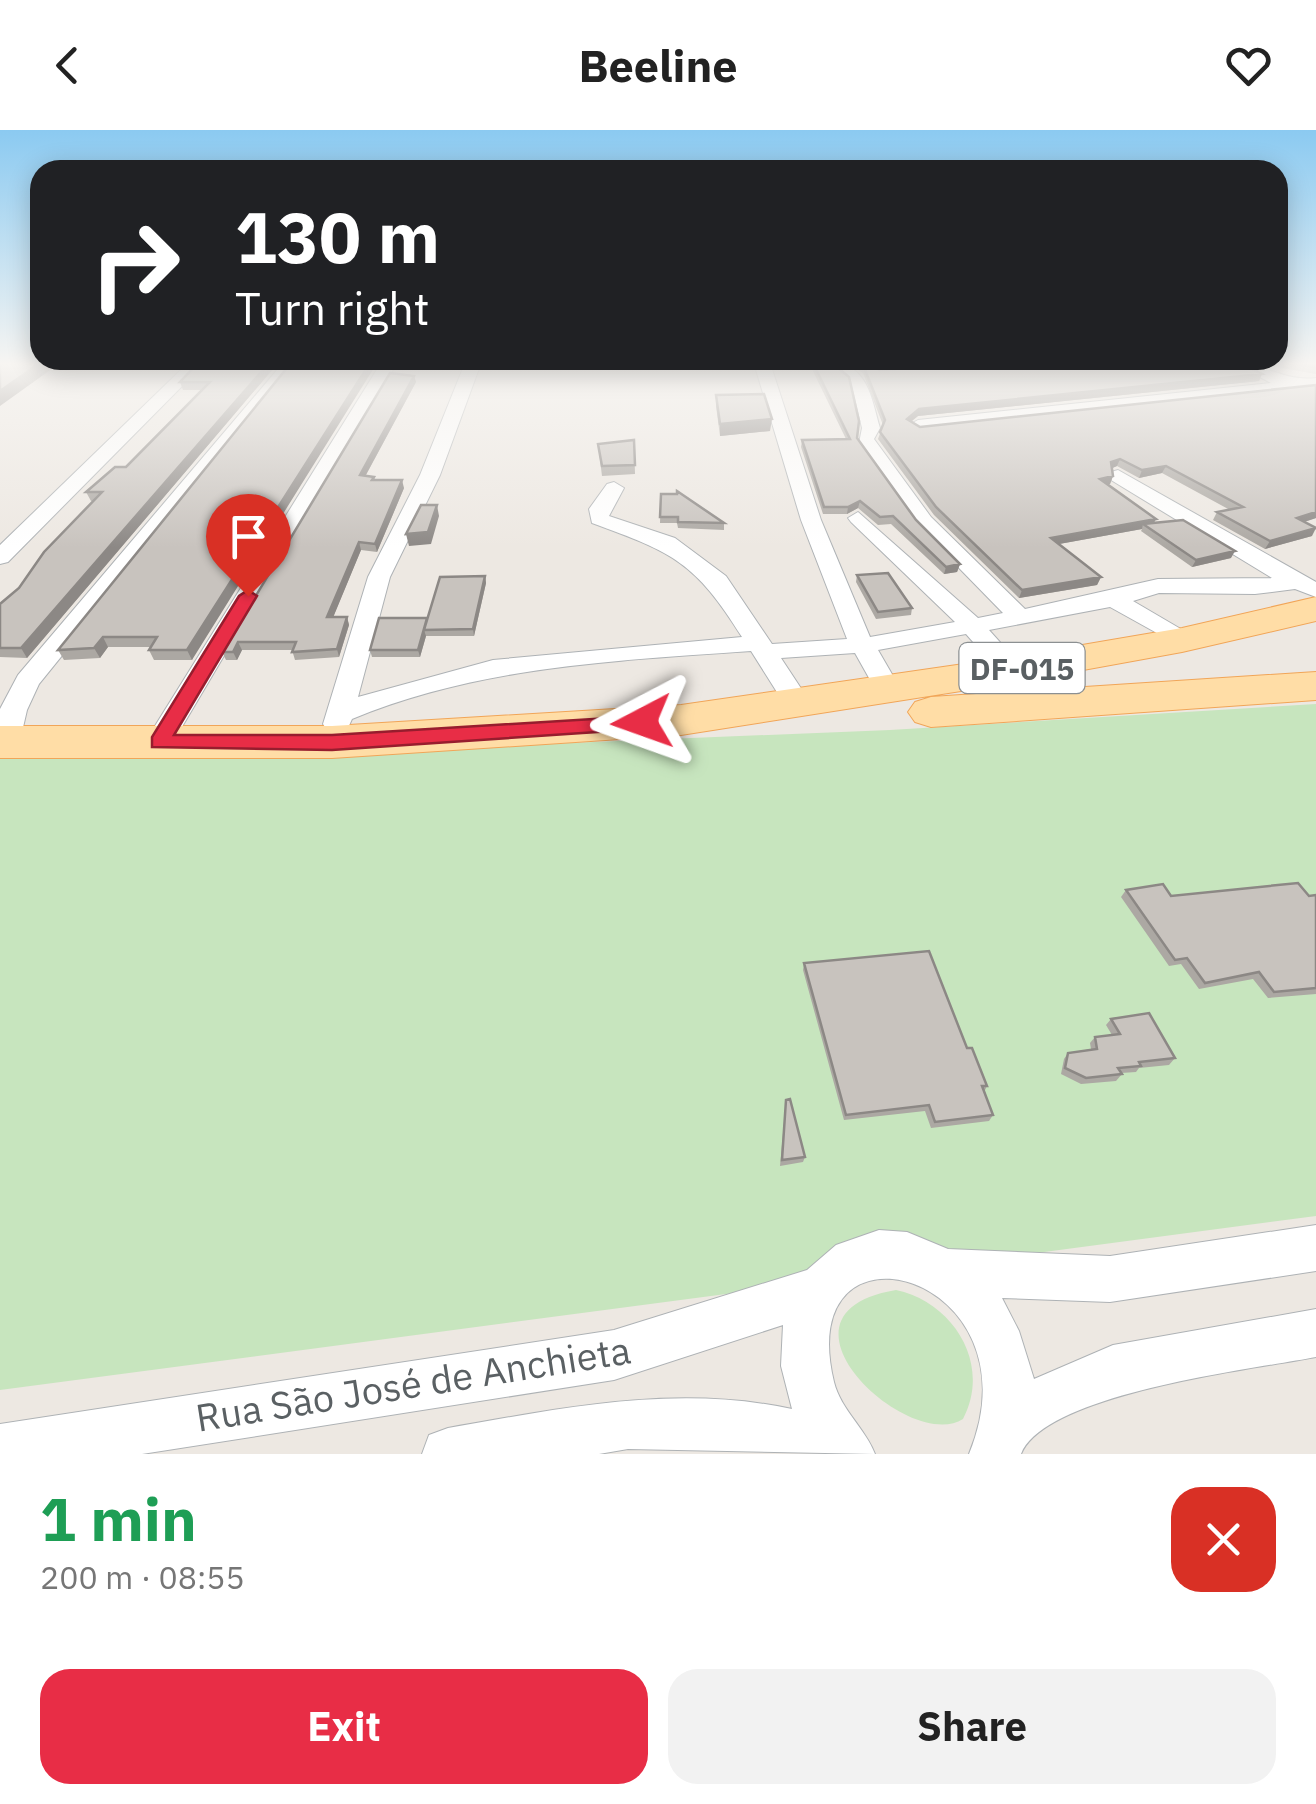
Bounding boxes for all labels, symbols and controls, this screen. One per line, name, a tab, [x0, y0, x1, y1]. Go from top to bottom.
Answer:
text: Beeline	[578, 36, 738, 94]
icon: back	[40, 38, 95, 93]
icon: heart	[1221, 38, 1276, 93]
text: 130 m	[235, 191, 440, 282]
icon: right	[70, 200, 200, 330]
text: Turn right	[235, 279, 430, 337]
pin	[206, 494, 291, 597]
icon: arrive	[221, 509, 276, 564]
road number: DF-015	[960, 643, 1084, 693]
position arrow	[590, 670, 694, 774]
street label: Rua São José de Anchieta	[192, 1324, 634, 1442]
text: 1 min	[40, 1479, 197, 1558]
button: close	[1171, 1487, 1276, 1592]
text: 200 m · 08:55	[40, 1556, 245, 1598]
button: Exit	[40, 1669, 648, 1784]
button: Share	[668, 1669, 1276, 1784]

